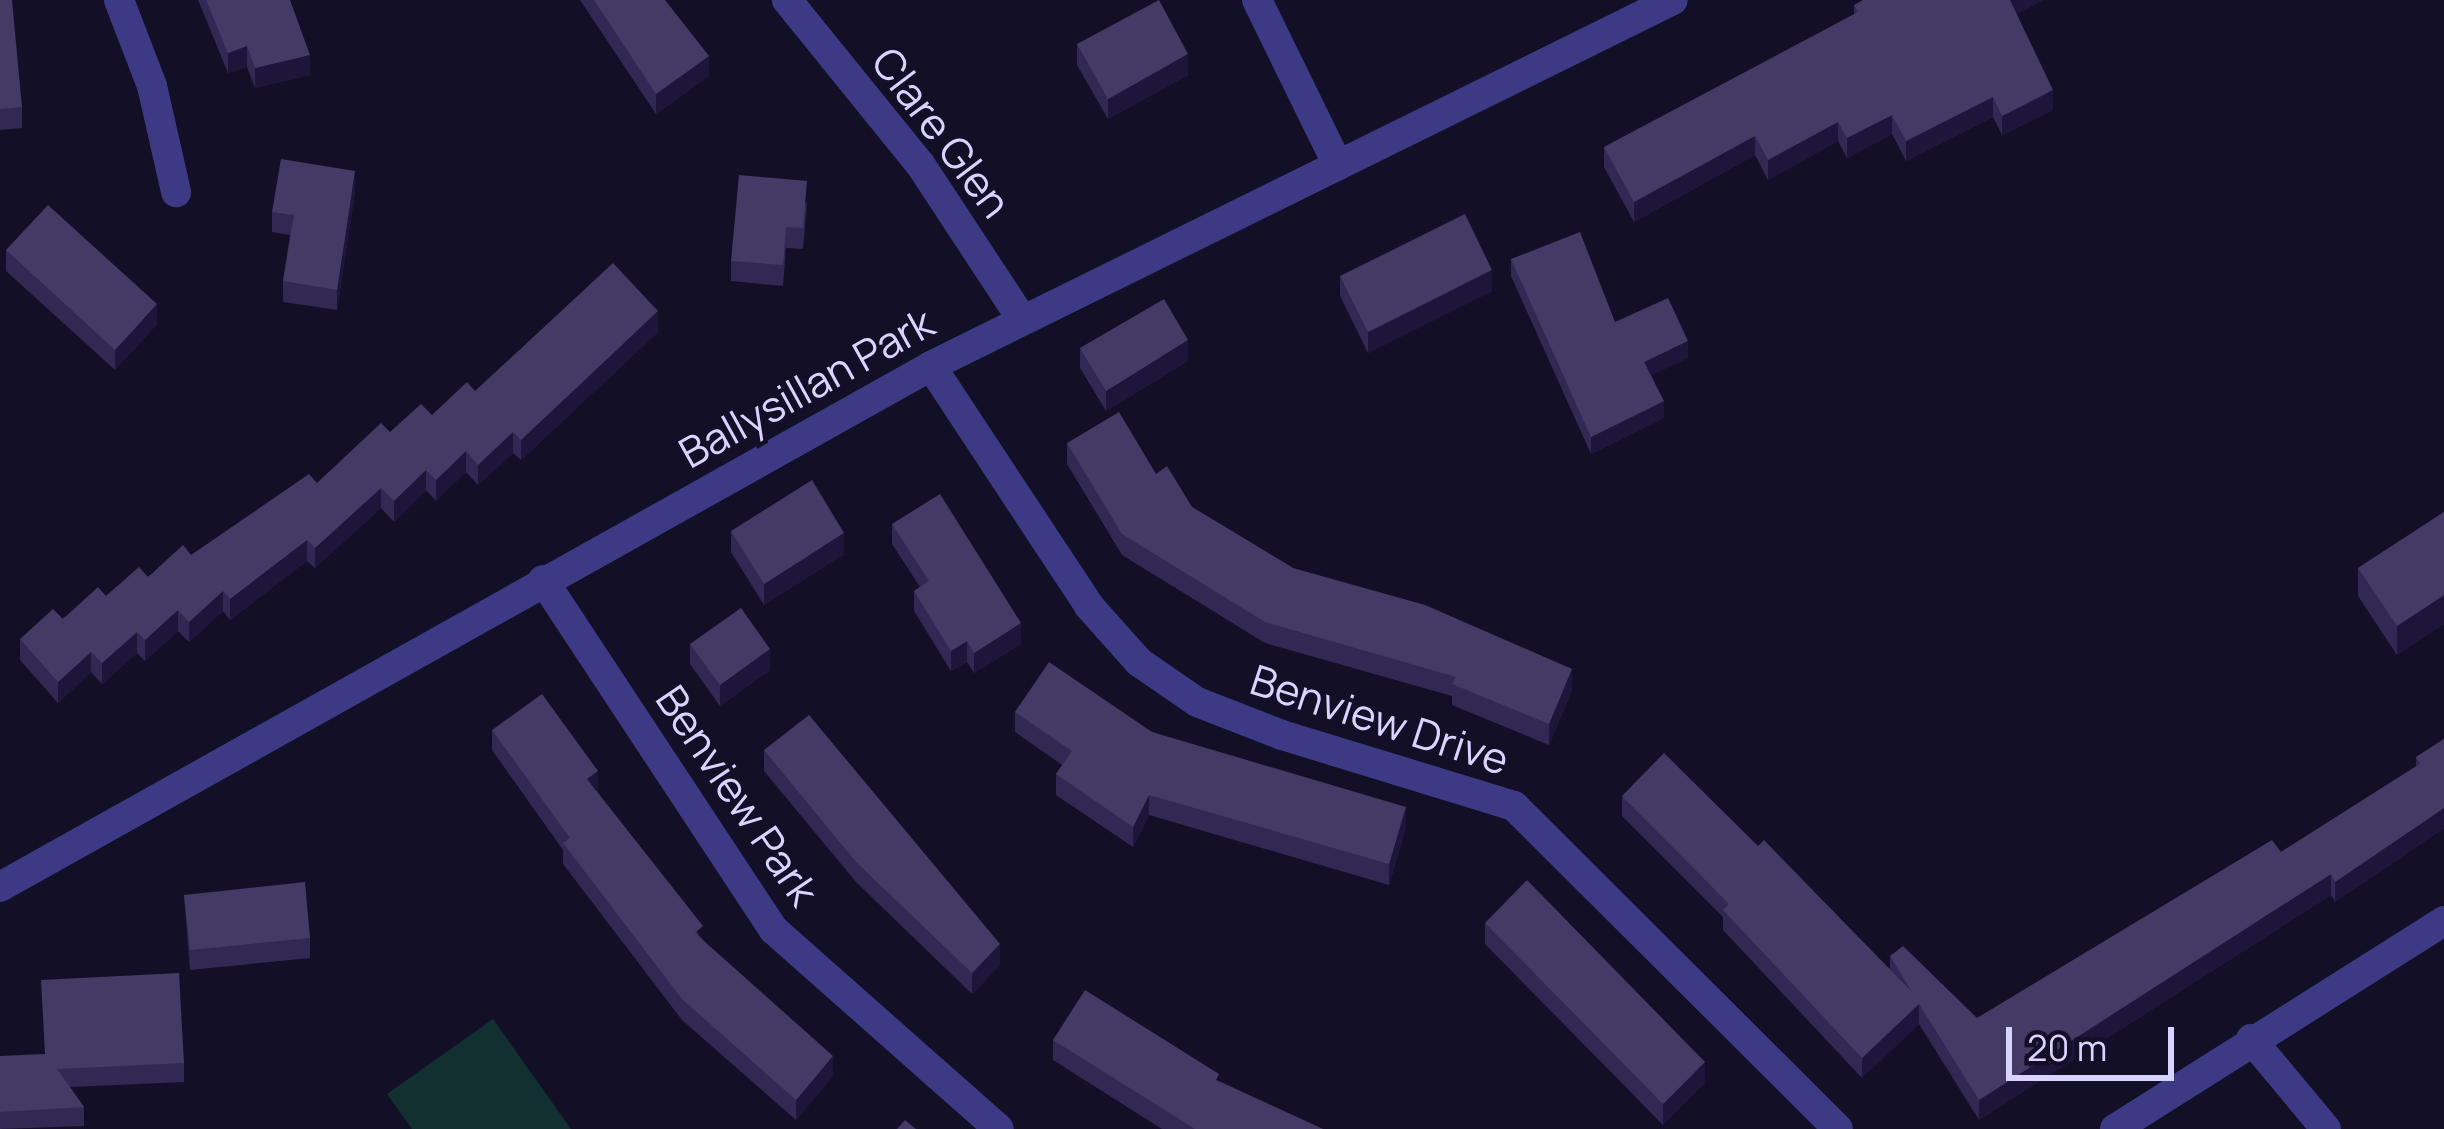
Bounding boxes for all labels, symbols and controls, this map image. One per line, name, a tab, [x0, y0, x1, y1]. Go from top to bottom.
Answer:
street label: Clare Glen	[862, 37, 1022, 227]
street label: Ballysillan Park	[670, 296, 942, 478]
street label: Benview Drive	[1245, 654, 1515, 784]
street label: Benview Park	[646, 676, 830, 914]
scale bar	[2012, 1003, 2180, 1077]
text: 20 m	[2027, 1023, 2107, 1072]

